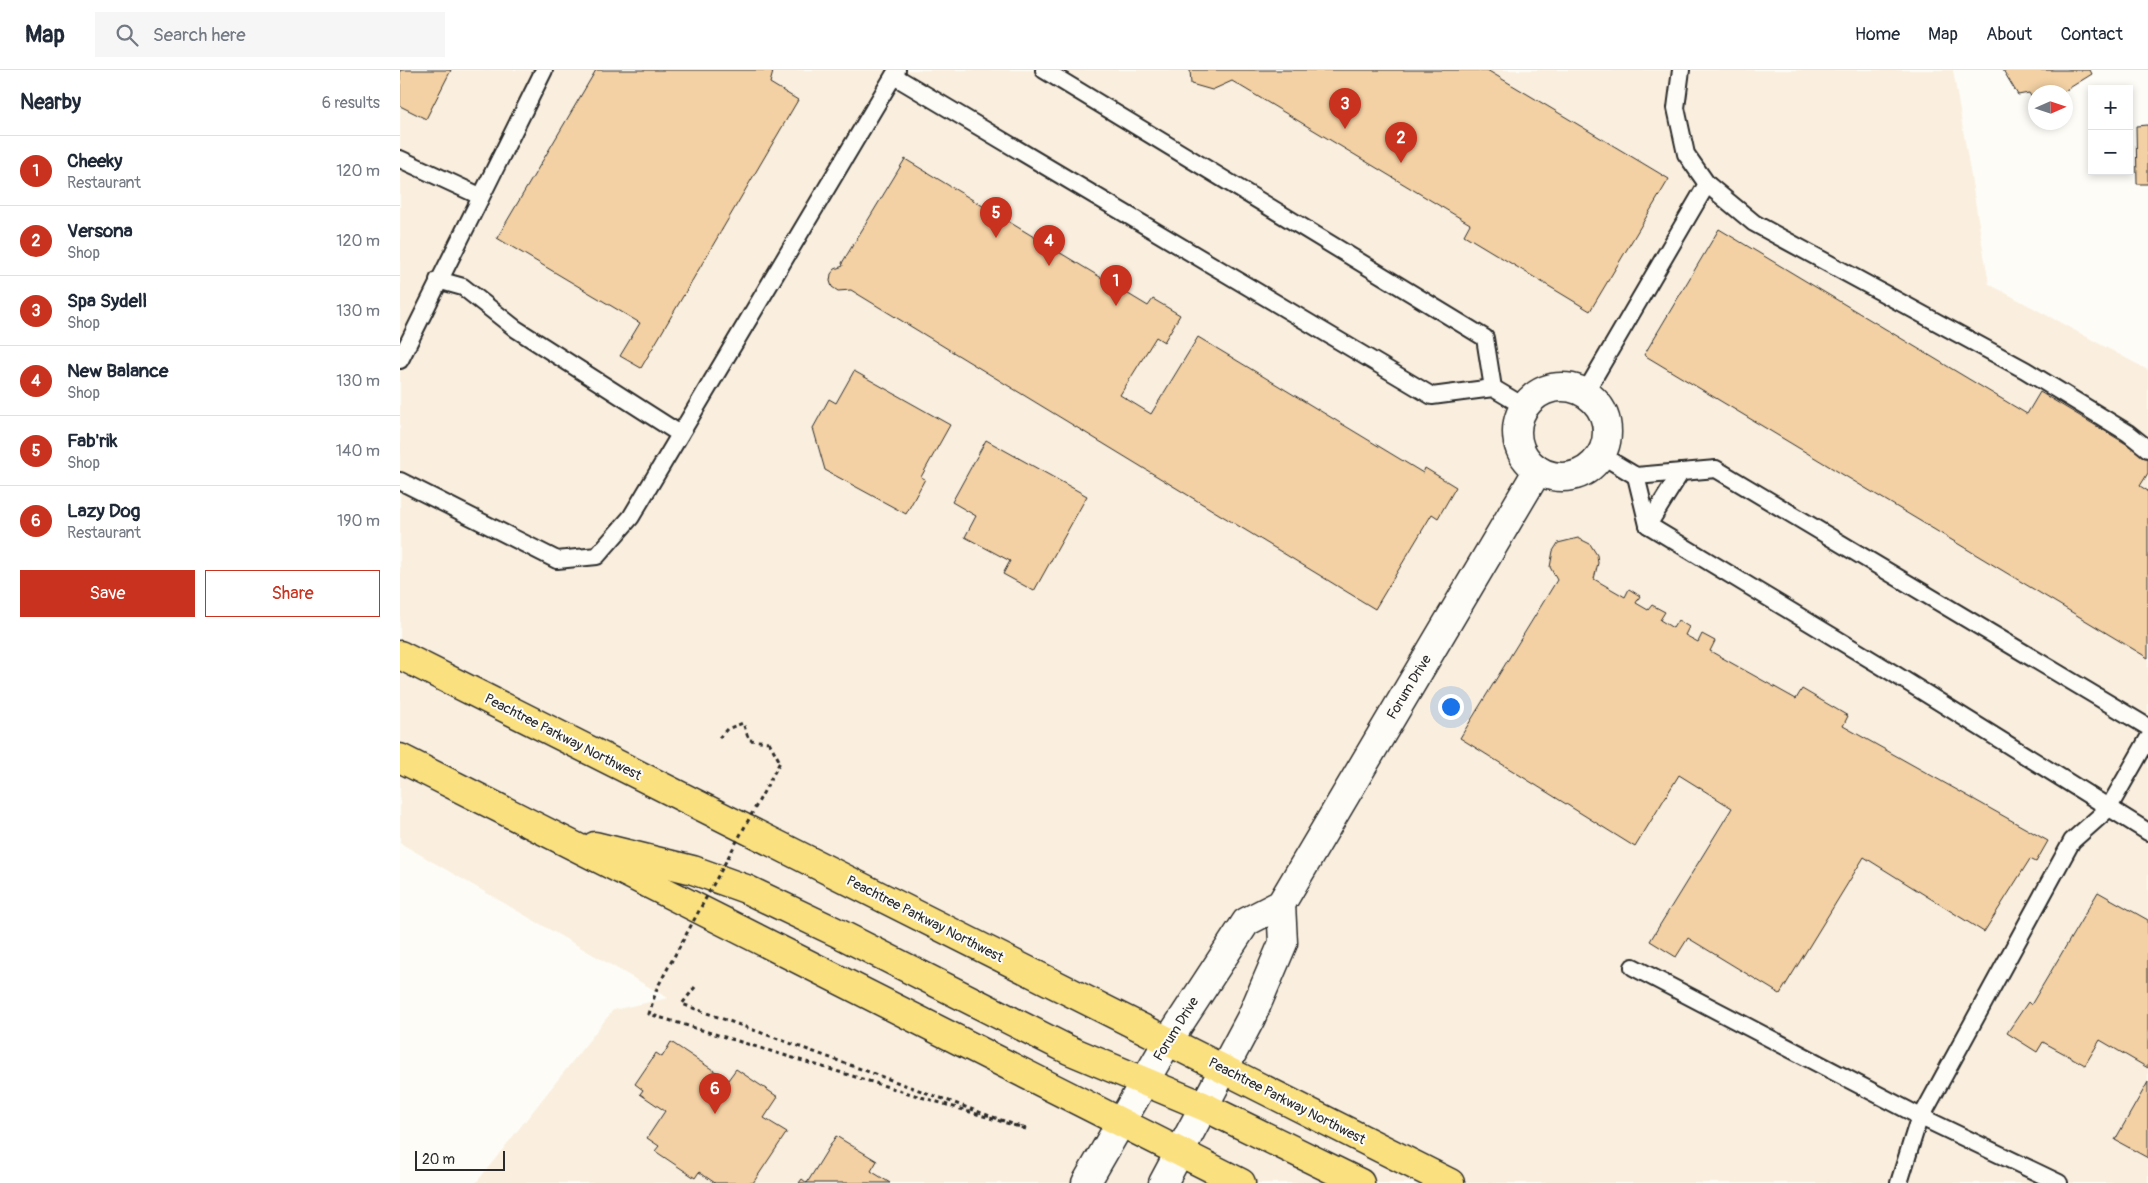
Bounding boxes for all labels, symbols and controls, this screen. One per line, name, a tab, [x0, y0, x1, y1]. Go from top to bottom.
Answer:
search box	[95, 12, 445, 57]
text: Map	[25, 20, 65, 49]
icon: search	[113, 21, 141, 49]
text: Search here	[153, 23, 246, 47]
text: Home	[1855, 23, 1900, 46]
text: Map	[1928, 23, 1958, 46]
text: About	[1986, 23, 2032, 46]
text: Contact	[2060, 23, 2123, 46]
north arrow	[2028, 85, 2073, 130]
map controls	[2088, 85, 2133, 175]
button: +	[2088, 85, 2133, 130]
pin: 3	[1329, 88, 1361, 129]
text: Nearby	[20, 89, 81, 116]
text: 6 results	[322, 93, 380, 113]
pin: 2	[1385, 122, 1417, 163]
button: −	[2088, 130, 2133, 175]
text: Cheeky	[67, 149, 122, 173]
text: 1	[33, 161, 39, 181]
text: 120 m	[336, 161, 380, 181]
text: Restaurant	[67, 173, 141, 193]
pin: 5	[980, 197, 1012, 238]
text: Versona	[67, 219, 133, 243]
pin: 4	[1033, 225, 1065, 266]
text: 2	[32, 231, 40, 251]
text: 120 m	[336, 231, 380, 251]
text: Shop	[67, 243, 100, 263]
pin: 1	[1100, 265, 1132, 306]
text: Spa Sydell	[67, 289, 147, 313]
text: 3	[32, 301, 40, 321]
text: 130 m	[336, 301, 380, 321]
text: Shop	[67, 313, 100, 333]
text: New Balance	[67, 359, 168, 383]
text: 4	[31, 371, 41, 391]
text: 130 m	[336, 371, 380, 391]
text: Shop	[67, 383, 100, 403]
text: Fab'rik	[67, 429, 117, 453]
text: 5	[32, 441, 40, 461]
text: 140 m	[336, 441, 380, 461]
text: Shop	[67, 453, 100, 473]
text: Lazy Dog	[67, 499, 140, 523]
text: 6	[31, 511, 41, 531]
text: 190 m	[337, 511, 380, 531]
text: Restaurant	[67, 523, 141, 543]
button: Save	[20, 570, 195, 617]
button: Share	[205, 570, 380, 617]
street label: Forum Drive	[1383, 652, 1435, 722]
street label: Peachtree Parkway Northwest	[482, 690, 645, 784]
your location	[1438, 694, 1464, 720]
street label: Peachtree Parkway Northwest	[844, 872, 1007, 966]
street label: Forum Drive	[1150, 994, 1202, 1064]
street label: Peachtree Parkway Northwest	[1206, 1054, 1369, 1148]
pin: 6	[699, 1073, 731, 1114]
scale bar	[415, 1148, 505, 1171]
text: 20 m	[422, 1151, 455, 1168]

